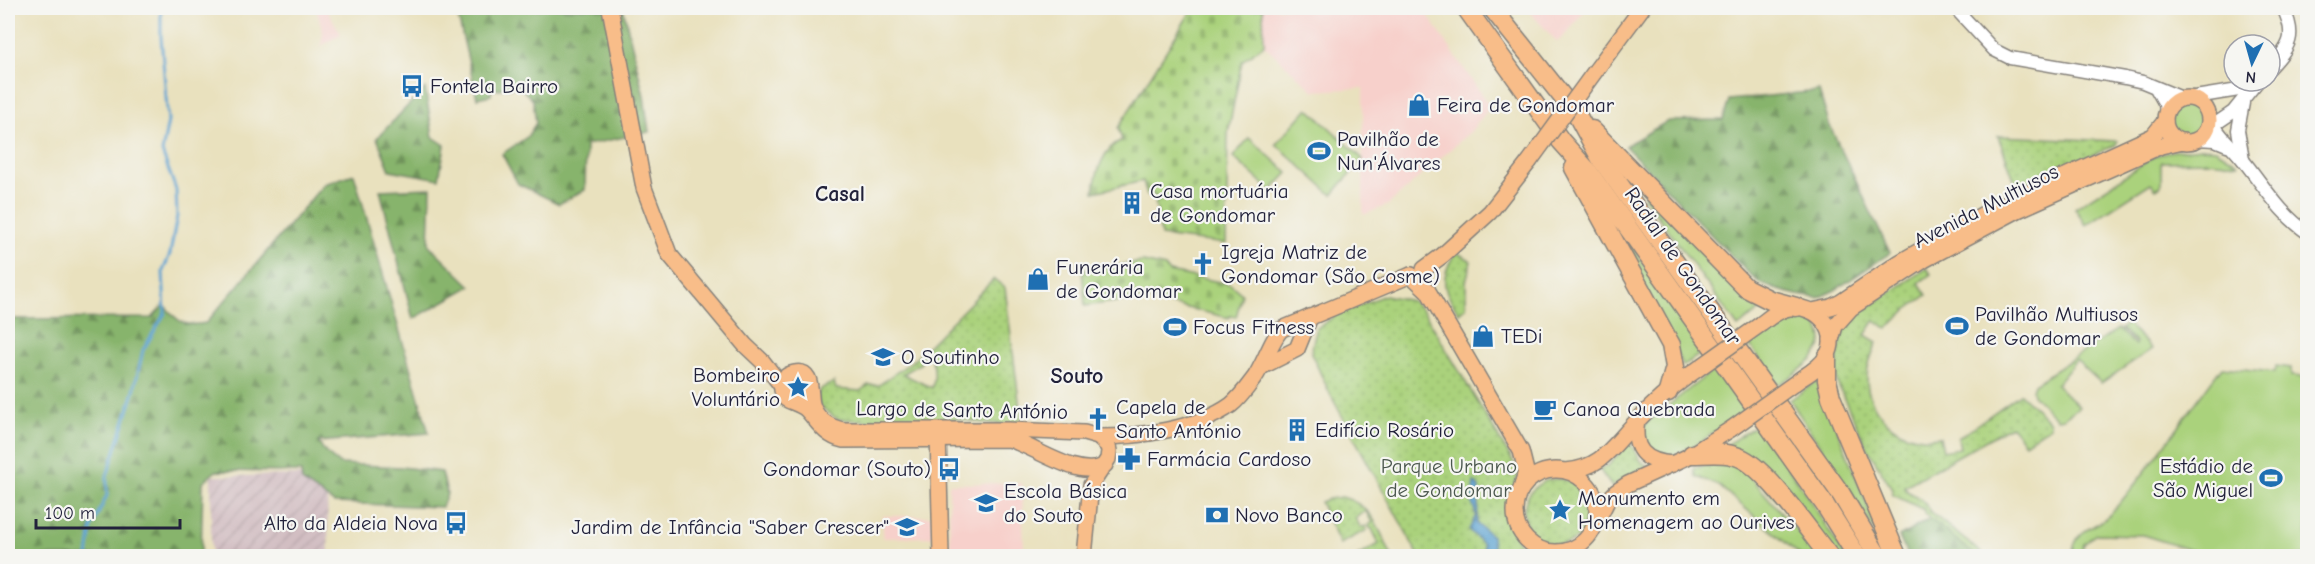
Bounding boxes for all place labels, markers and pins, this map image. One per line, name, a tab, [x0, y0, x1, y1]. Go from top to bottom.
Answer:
bus stop icon: Fontela Bairro	[399, 73, 425, 99]
place label: Fontela Bairro	[430, 74, 558, 98]
shop icon: Feira de Gondomar	[1406, 92, 1432, 118]
place label: Feira de Gondomar	[1437, 93, 1615, 117]
place label: Pavilhão de Nun'Álvares	[1337, 127, 1440, 175]
sports icon: Pavilhão de Nun'Álvares	[1306, 138, 1332, 164]
place label: Casa mortuária de Gondomar	[1150, 179, 1289, 227]
building icon: Casa mortuária de Gondomar	[1119, 190, 1145, 216]
place label: Igreja Matriz de Gondomar (São Cosme)	[1221, 240, 1440, 288]
church icon: Igreja Matriz de Gondomar (São Cosme)	[1190, 251, 1216, 277]
place label: Funerária de Gondomar	[1056, 255, 1182, 303]
shop icon: Funerária de Gondomar	[1025, 266, 1051, 292]
place label: Pavilhão Multiusos de Gondomar	[1975, 302, 2138, 350]
sports icon: Pavilhão Multiusos de Gondomar	[1944, 313, 1970, 339]
sports icon: Focus Fitness	[1162, 314, 1188, 340]
place label: Focus Fitness	[1193, 315, 1314, 339]
shop icon: TEDi	[1470, 323, 1496, 349]
place label: TEDi	[1501, 324, 1543, 348]
school or university icon: O Soutinho	[870, 344, 896, 370]
place label: O Soutinho	[901, 345, 1000, 369]
place label: Bombeiro Voluntário	[692, 363, 780, 411]
place icon: Bombeiro Voluntário	[785, 374, 811, 400]
place label: Capela de Santo António	[1116, 395, 1241, 443]
cafe icon: Canoa Quebrada	[1532, 396, 1558, 422]
place label: Canoa Quebrada	[1563, 397, 1715, 421]
church icon: Capela de Santo António	[1085, 406, 1111, 432]
building icon: Edifício Rosário	[1284, 417, 1310, 443]
place label: Edifício Rosário	[1315, 418, 1454, 442]
pharmacy icon: Farmácia Cardoso	[1116, 446, 1142, 472]
place label: Farmácia Cardoso	[1147, 447, 1311, 471]
place label: Estádio de São Miguel	[2153, 454, 2253, 502]
bus stop icon: Gondomar (Souto)	[936, 456, 962, 482]
place label: Gondomar (Souto)	[763, 457, 931, 481]
sports icon: Estádio de São Miguel	[2258, 465, 2284, 491]
place label: Escola Básica do Souto	[1004, 479, 1127, 527]
place label: Monumento em Homenagem ao Ourives	[1578, 486, 1795, 534]
school or university icon: Escola Básica do Souto	[973, 490, 999, 516]
place icon: Monumento em Homenagem ao Ourives	[1547, 497, 1573, 523]
bank icon: Novo Banco	[1204, 502, 1230, 528]
place label: Novo Banco	[1235, 503, 1343, 527]
bus stop icon: Alto da Aldeia Nova	[443, 510, 469, 536]
place label: Alto da Aldeia Nova	[264, 511, 438, 535]
school or university icon: Jardim de Infância "Saber Crescer"	[894, 514, 920, 540]
place label: Jardim de Infância "Saber Crescer"	[571, 515, 889, 539]

